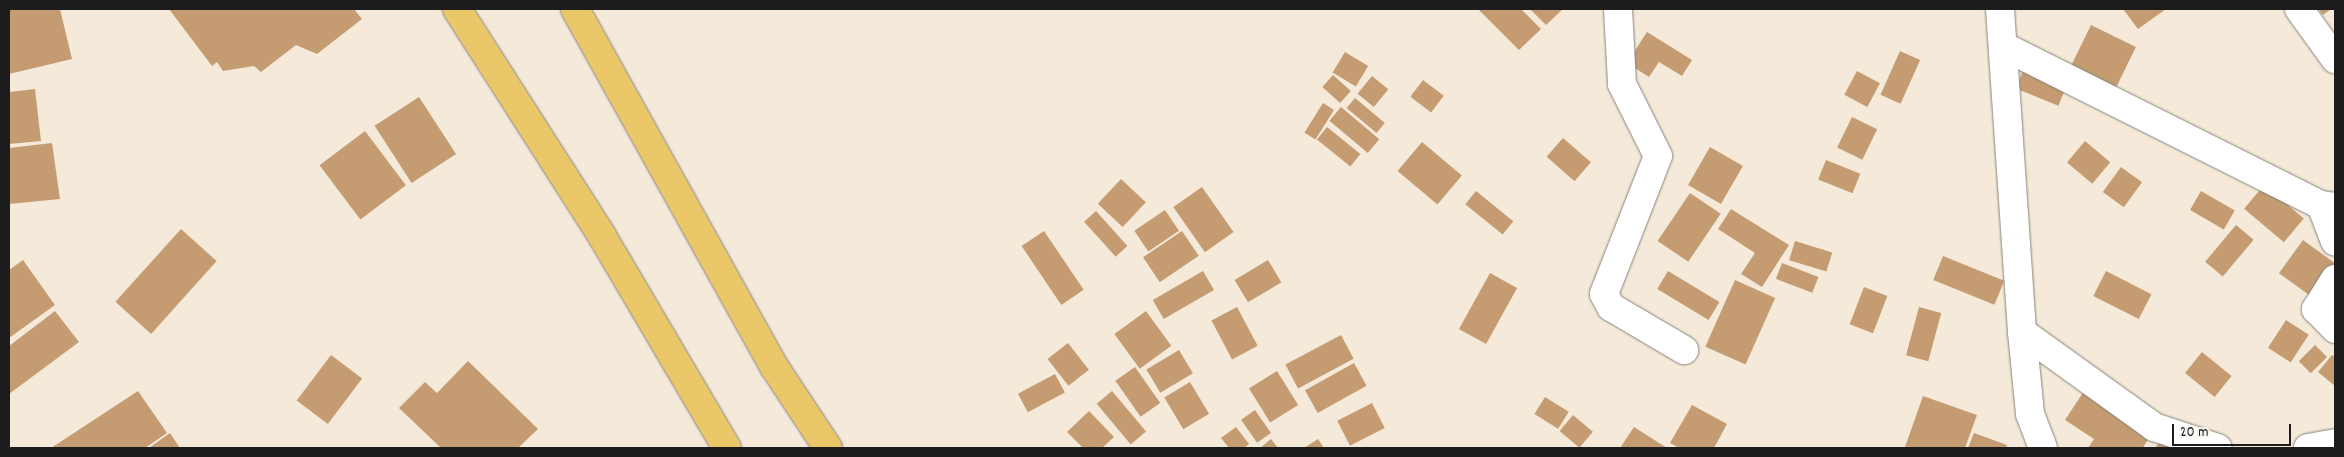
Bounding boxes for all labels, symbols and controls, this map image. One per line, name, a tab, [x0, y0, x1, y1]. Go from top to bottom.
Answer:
scale bar	[2174, 414, 2293, 446]
text: 20 m	[2180, 422, 2208, 444]

